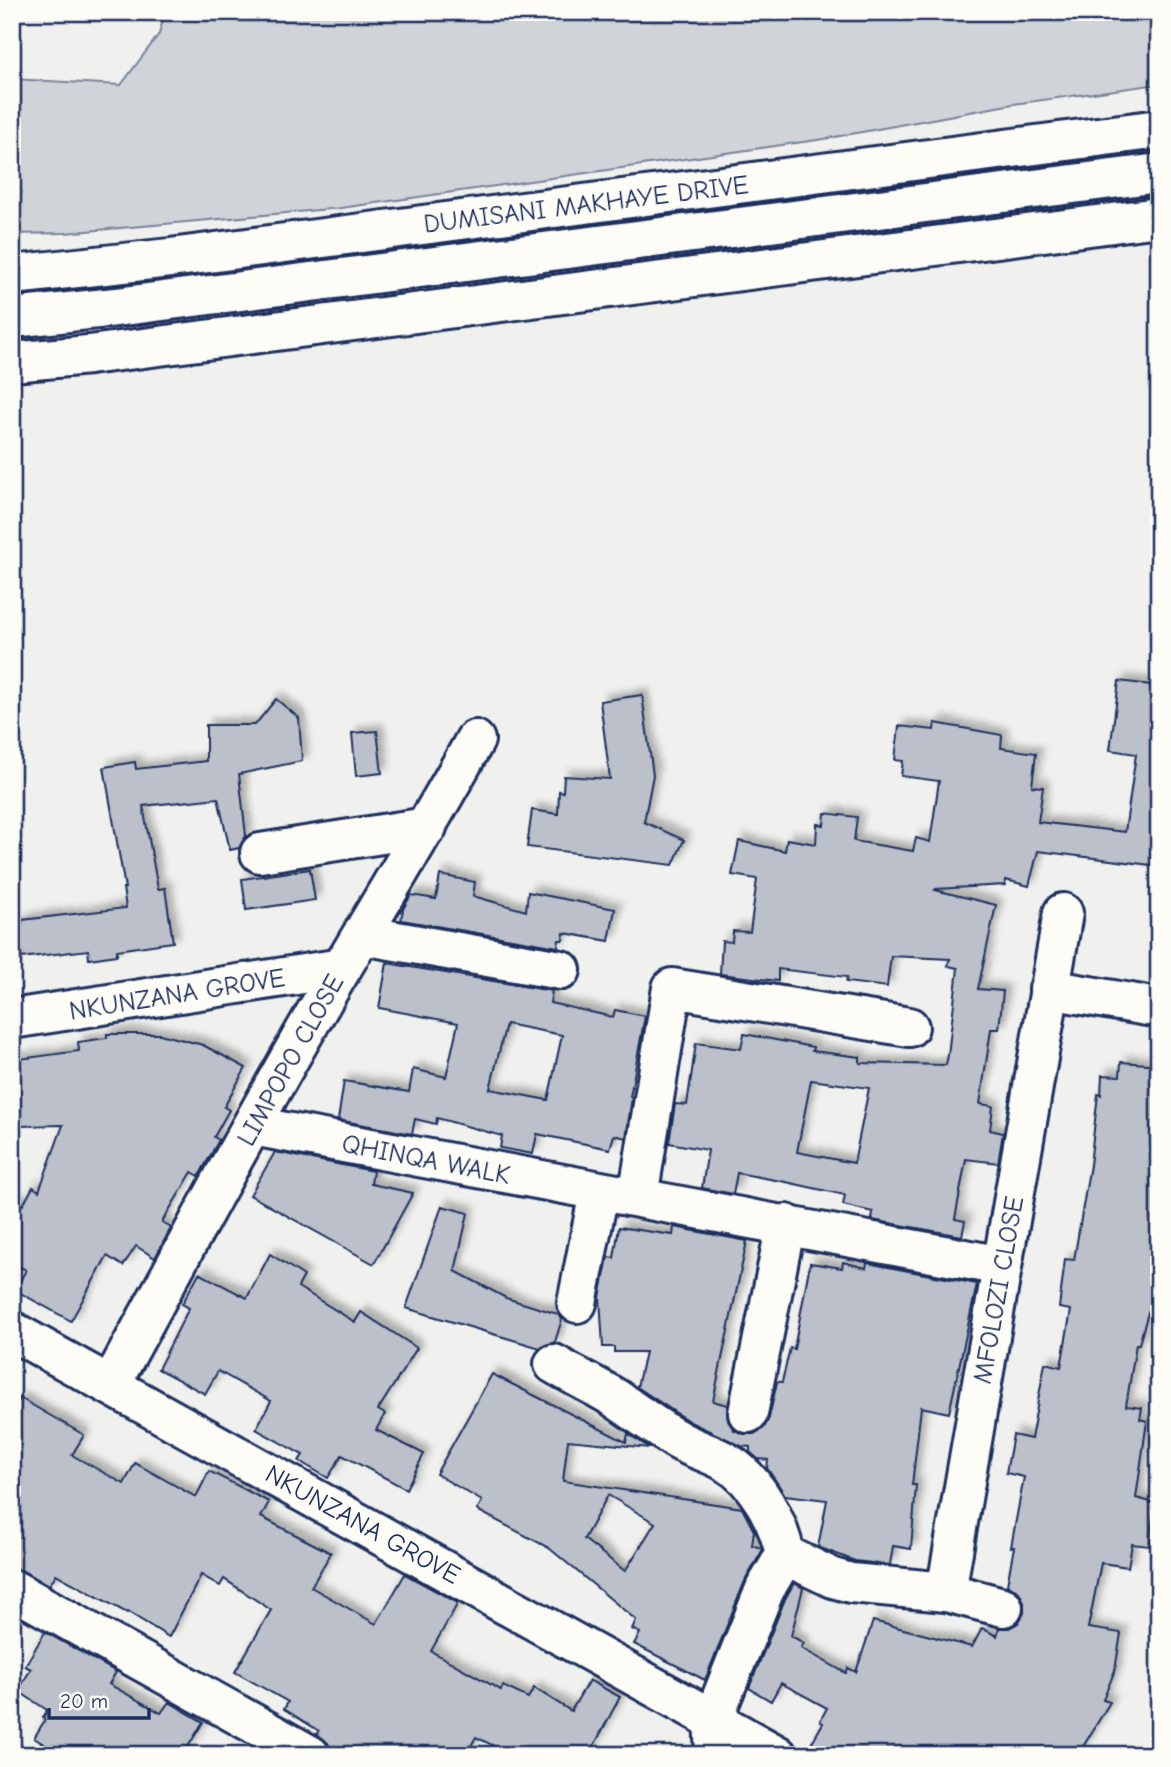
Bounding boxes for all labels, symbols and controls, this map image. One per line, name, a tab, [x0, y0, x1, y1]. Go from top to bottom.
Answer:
street label: DUMISANI MAKHAYE DRIVE	[422, 170, 750, 240]
street label: NKUNZANA GROVE	[67, 963, 287, 1027]
street label: LIMPOPO CLOSE	[231, 970, 350, 1151]
street label: QHINQA WALK	[339, 1129, 513, 1191]
street label: MFOLOZI CLOSE	[968, 1194, 1030, 1386]
street label: NKUNZANA GROVE	[260, 1459, 465, 1591]
scale bar	[49, 1676, 149, 1720]
text: 20 m	[60, 1689, 108, 1713]

